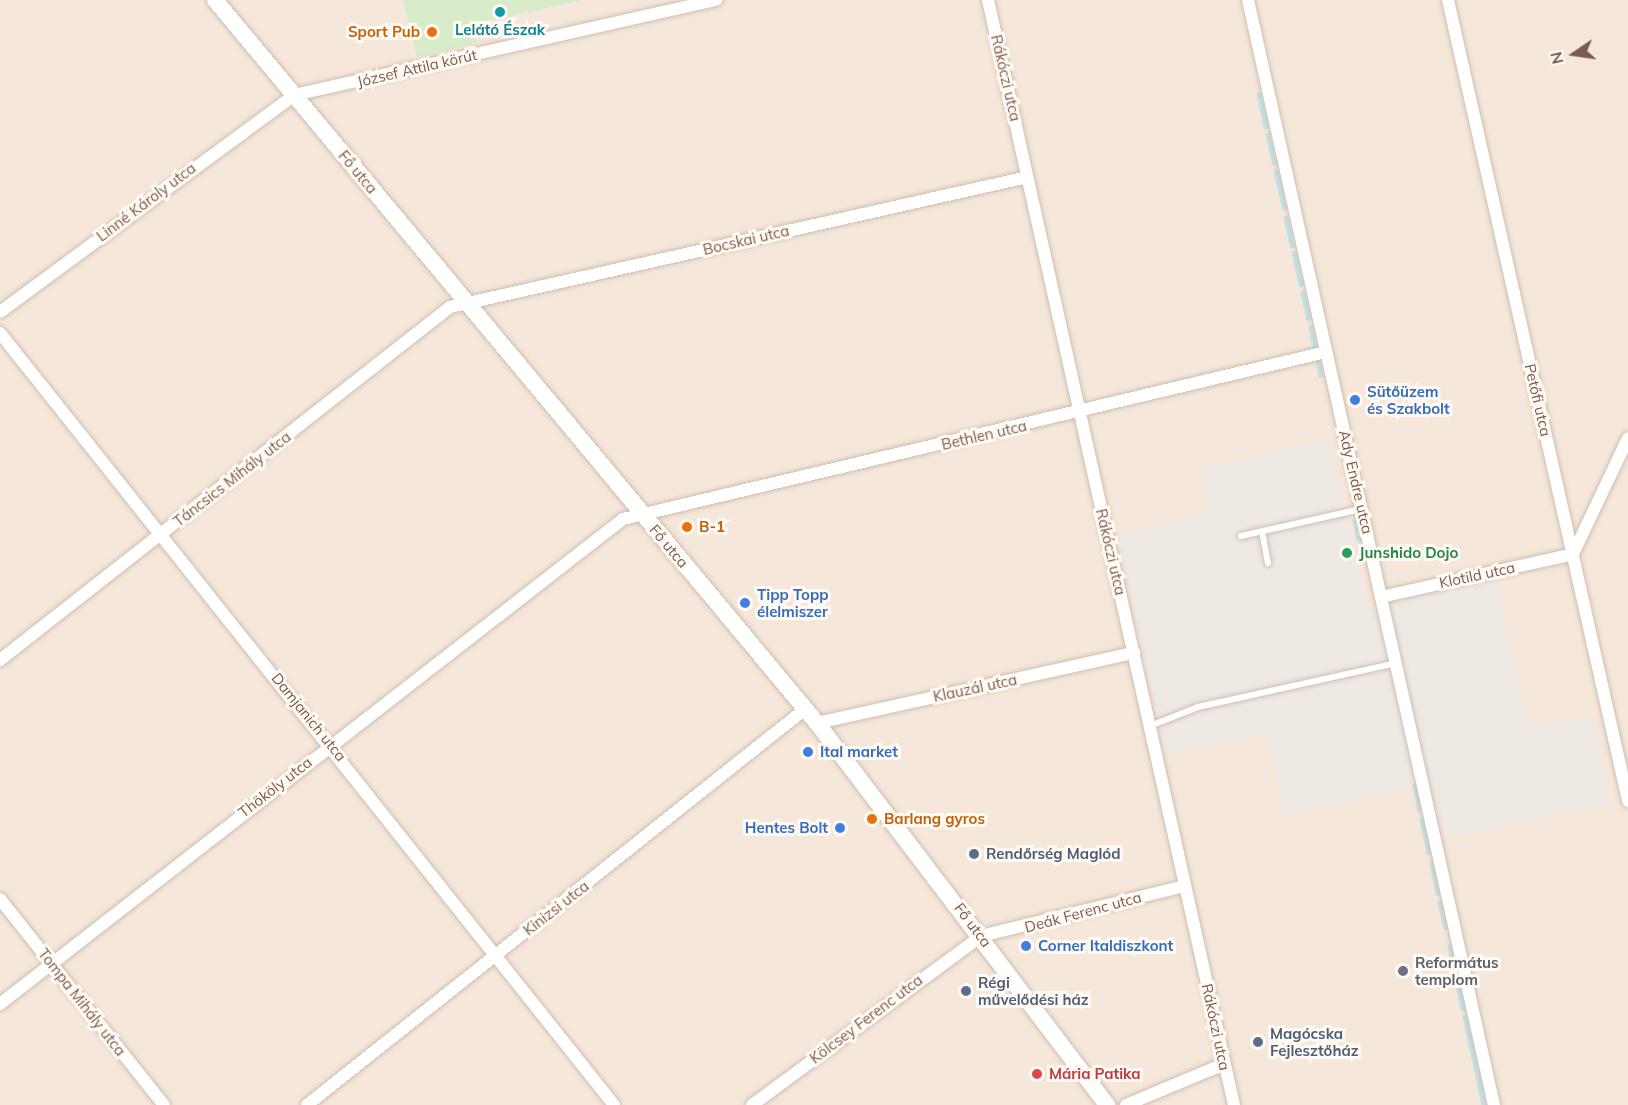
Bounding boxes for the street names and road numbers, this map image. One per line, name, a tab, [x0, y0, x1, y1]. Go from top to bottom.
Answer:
street label: Rákóczi utca	[987, 33, 1025, 123]
street label: József Attila körút	[355, 45, 479, 91]
street label: Fő utca	[335, 147, 381, 197]
street label: Linné Károly utca	[93, 159, 199, 245]
street label: Bocskai utca	[701, 221, 791, 259]
street label: Petőfi utca	[1521, 362, 1555, 438]
street label: Bethlen utca	[940, 416, 1028, 454]
street label: Táncsics Mihály utca	[170, 428, 294, 530]
street label: Ady Endre utca	[1335, 428, 1377, 536]
street label: Rákóczi utca	[1092, 507, 1130, 597]
street label: Fő utca	[646, 521, 692, 571]
street label: Klotild utca	[1437, 558, 1517, 592]
street label: Damjanich utca	[268, 669, 350, 765]
street label: Klauzál utca	[931, 670, 1019, 706]
street label: Thököly utca	[235, 753, 315, 821]
street label: Kinizsi utca	[520, 877, 592, 939]
street label: Deák Ferenc utca	[1023, 888, 1143, 936]
street label: Fő utca	[951, 899, 995, 951]
street label: Tompa Mihály utca	[34, 945, 130, 1059]
street label: Kölcsey Ferenc utca	[806, 971, 926, 1067]
street label: Rákóczi utca	[1198, 982, 1234, 1072]

